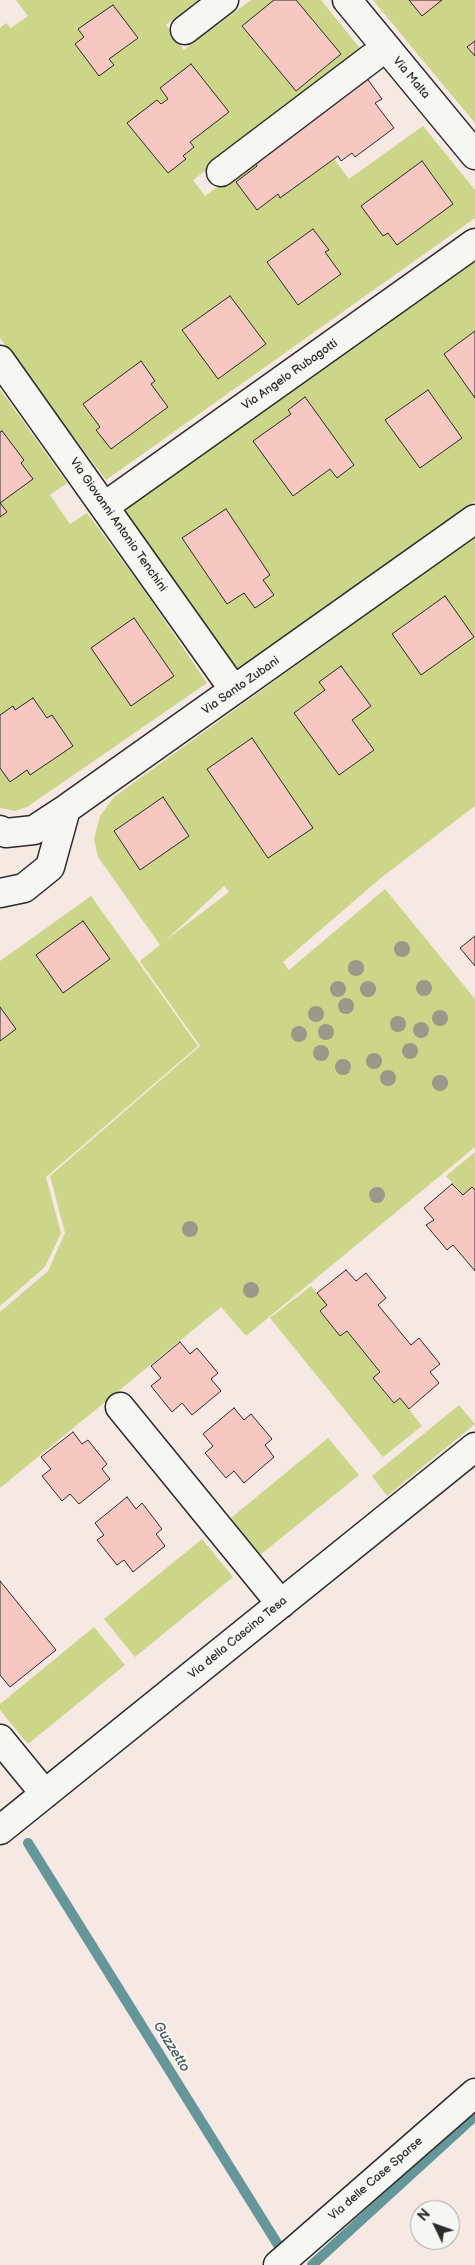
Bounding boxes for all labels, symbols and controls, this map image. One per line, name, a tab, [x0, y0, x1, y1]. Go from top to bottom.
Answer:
street label: Via Malta	[389, 54, 433, 102]
street label: Via Angelo Rubagotti	[239, 337, 341, 413]
street label: Via Giovanni Antonio Tenchini	[66, 455, 170, 595]
street label: Via Santo Zubani	[199, 654, 283, 718]
street label: Via della Cascina Tesa	[186, 1594, 290, 1682]
water label: Guzzetto	[149, 2019, 193, 2075]
street label: Via delle Case Sparse	[326, 2134, 426, 2224]
north arrow	[410, 2200, 460, 2250]
text: N	[414, 2206, 434, 2225]

